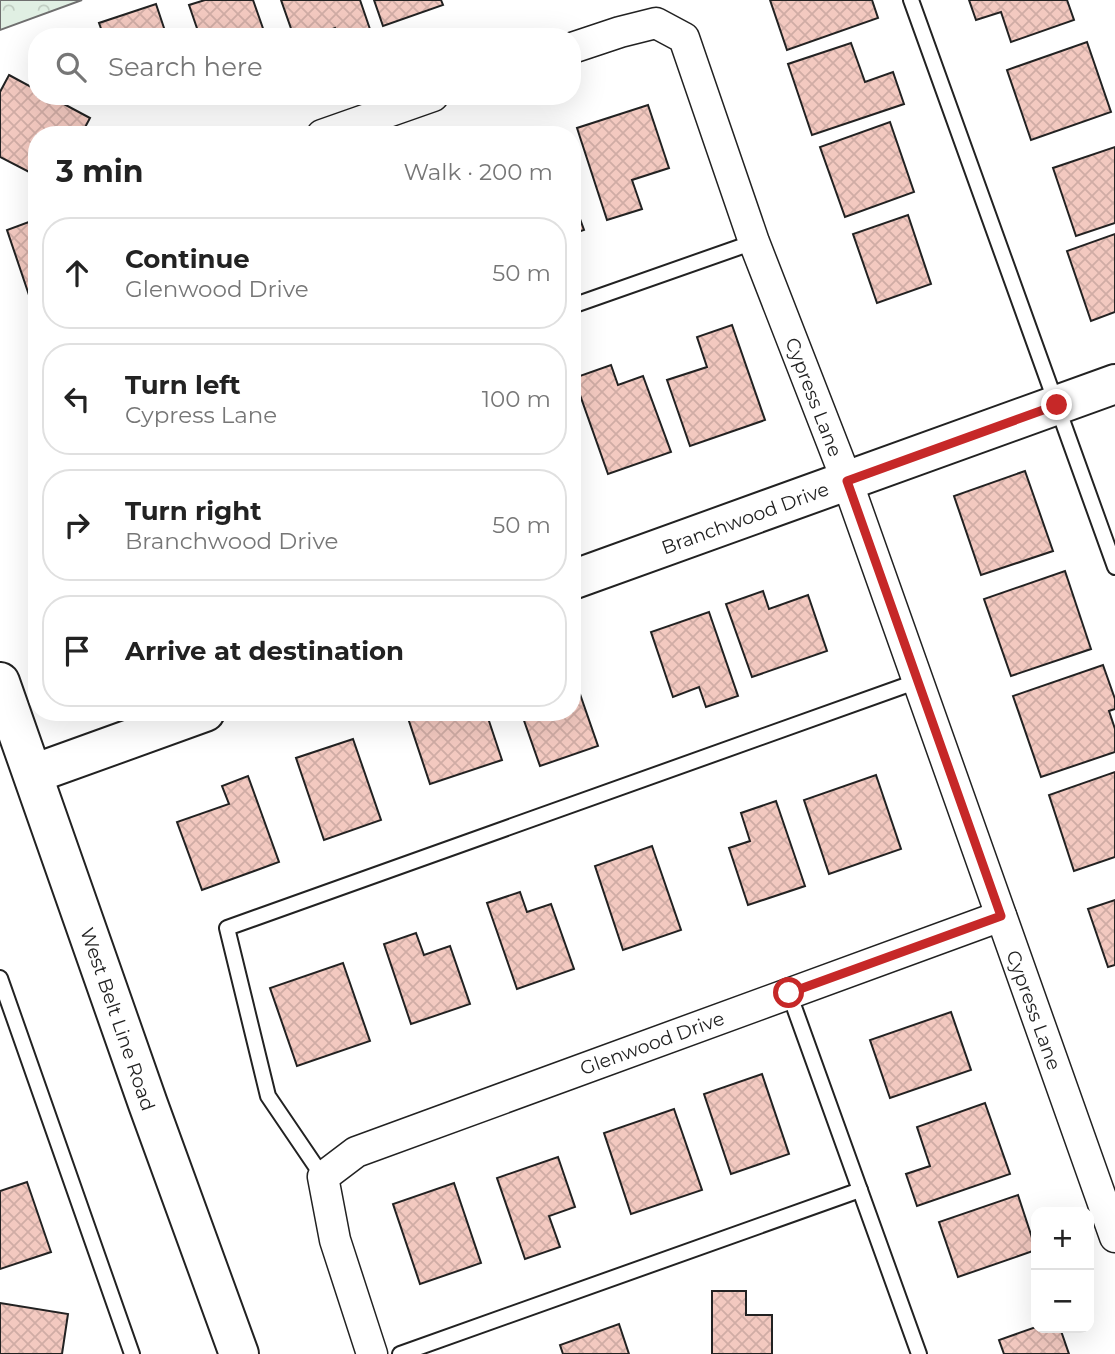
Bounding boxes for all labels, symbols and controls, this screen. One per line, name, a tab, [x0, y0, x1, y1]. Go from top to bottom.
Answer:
search box	[28, 28, 581, 105]
icon: search	[52, 48, 90, 86]
text: Search here	[108, 51, 263, 83]
text: 3 min	[56, 153, 143, 190]
text: Walk · 200 m	[403, 158, 553, 186]
text: Continue	[125, 243, 250, 275]
icon: ahead	[58, 254, 96, 292]
text: 50 m	[492, 259, 551, 287]
text: Glenwood Drive	[125, 275, 309, 303]
street label: Cypress Lane	[780, 334, 847, 460]
text: Turn left	[125, 369, 241, 401]
icon: left	[58, 380, 96, 418]
text: 100 m	[482, 385, 551, 413]
route end	[1041, 389, 1072, 420]
text: Cypress Lane	[125, 401, 277, 429]
street label: Branchwood Drive	[658, 478, 832, 559]
text: Turn right	[125, 495, 261, 527]
icon: right	[58, 506, 96, 544]
text: 50 m	[492, 511, 551, 539]
text: Branchwood Drive	[125, 527, 338, 555]
icon: arrive	[58, 632, 96, 670]
text: Arrive at destination	[125, 635, 404, 667]
street label: West Belt Line Road	[75, 925, 160, 1114]
street label: Cypress Lane	[1001, 947, 1066, 1073]
route start	[773, 977, 804, 1008]
street label: Glenwood Drive	[577, 1007, 727, 1080]
map controls	[1031, 1207, 1094, 1333]
button: +	[1031, 1207, 1094, 1270]
button: −	[1031, 1270, 1094, 1333]

